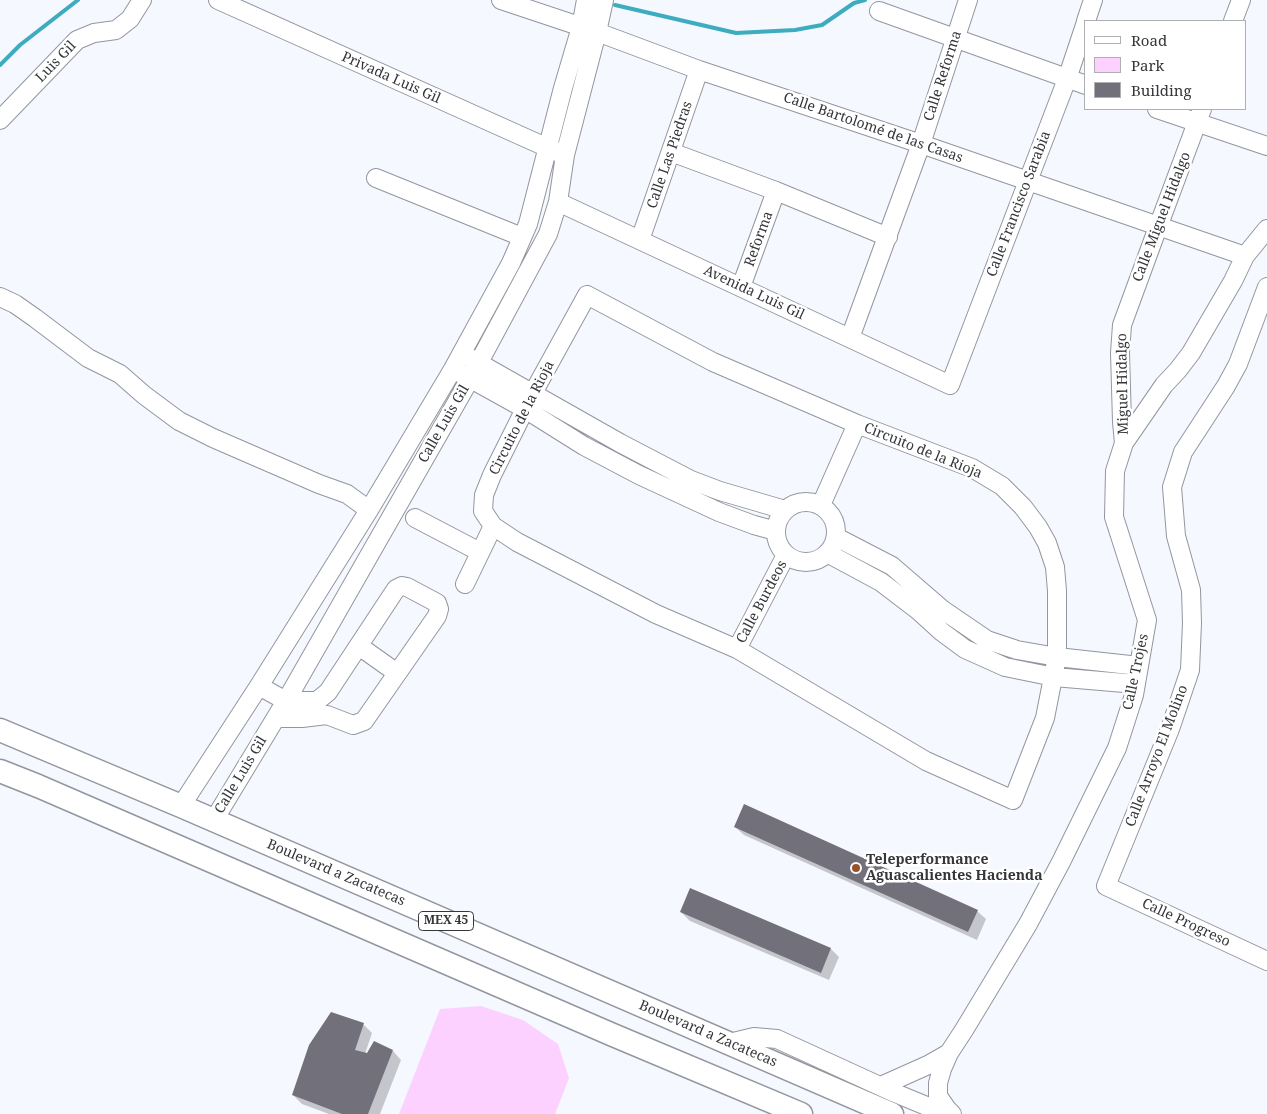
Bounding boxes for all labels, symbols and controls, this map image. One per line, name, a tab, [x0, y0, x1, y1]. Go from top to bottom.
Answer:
legend	[1084, 20, 1247, 110]
street label: Calle Reforma	[921, 29, 965, 123]
text: Road	[1131, 30, 1167, 50]
street label: Luis Gil	[32, 38, 80, 86]
street label: Privada Luis Gil	[339, 49, 443, 107]
text: Park	[1131, 55, 1164, 75]
text: Building	[1131, 80, 1192, 100]
street label: Calle Bartolomé de las Casas	[781, 89, 965, 167]
street label: Calle Las Piedras	[644, 99, 696, 211]
street label: Calle Francisco Sarabia	[983, 129, 1055, 279]
street label: Calle Miguel Hidalgo	[1129, 150, 1195, 284]
street label: Reforma	[741, 209, 777, 269]
street label: Avenida Luis Gil	[701, 262, 807, 324]
street label: Miguel Hidalgo	[1114, 333, 1132, 435]
street label: Circuito de la Rioja	[486, 358, 558, 478]
street label: Calle Luis Gil	[415, 382, 473, 466]
street label: Circuito de la Rioja	[861, 420, 985, 482]
street label: Calle Burdeos	[733, 558, 791, 646]
street label: Calle Trojes	[1120, 632, 1152, 712]
street label: Calle Arroyo El Molino	[1122, 683, 1192, 829]
street label: Calle Luis Gil	[211, 733, 271, 817]
street label: Boulevard a Zacatecas	[264, 836, 408, 910]
place label: Teleperformance Aguascalientes Hacienda	[866, 852, 1043, 884]
marker: Teleperformance Aguascalientes Hacienda	[850, 862, 862, 874]
street label: Calle Progreso	[1139, 895, 1233, 951]
road number: MEX 45	[418, 911, 474, 930]
street label: Boulevard a Zacatecas	[636, 997, 780, 1071]

